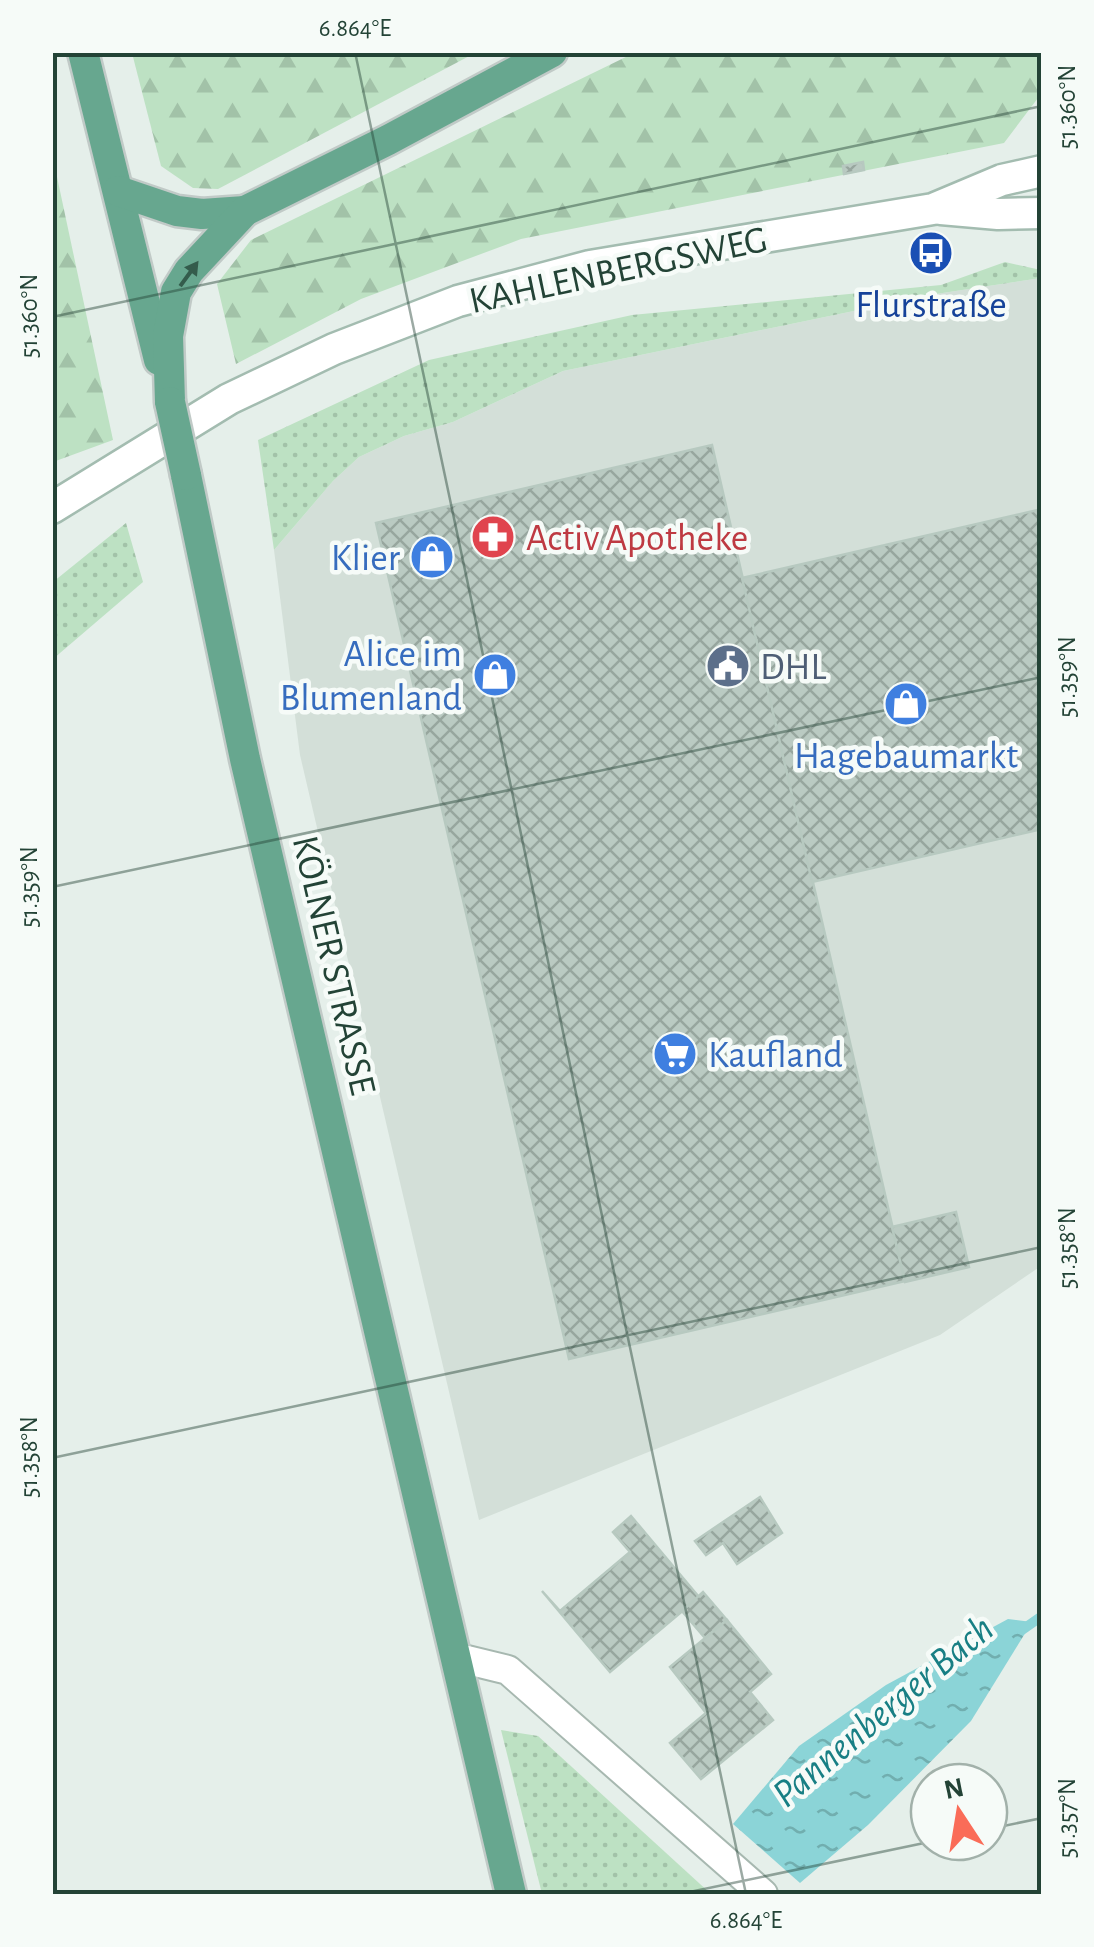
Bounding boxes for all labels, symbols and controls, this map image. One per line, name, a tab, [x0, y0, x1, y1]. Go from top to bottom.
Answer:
text: 6.864°E	[319, 16, 391, 41]
text: 51.360°N	[1055, 65, 1080, 149]
street label: KAHLENBERGSWEG	[466, 221, 771, 321]
bus stop icon: Flurstraße	[908, 230, 954, 276]
one-way arrow	[179, 261, 198, 287]
text: 51.360°N	[17, 274, 42, 358]
place label: Flurstraße	[855, 287, 1007, 325]
pharmacy icon: Activ Apotheke	[470, 514, 516, 560]
place label: Activ Apotheke	[526, 520, 748, 558]
shop icon: Klier	[409, 534, 455, 580]
place label: Klier	[331, 540, 401, 578]
place label: Alice im Blumenland	[280, 636, 462, 718]
text: 51.359°N	[1055, 636, 1080, 718]
public building icon: DHL	[705, 643, 751, 689]
place label: DHL	[760, 649, 827, 687]
shop icon: Alice im Blumenland	[472, 652, 518, 698]
shop icon: Hagebaumarkt	[883, 681, 929, 727]
place label: Hagebaumarkt	[794, 738, 1018, 776]
street label: KÖLNER STRASSE	[285, 832, 384, 1099]
text: 51.359°N	[17, 846, 42, 928]
supermarket icon: Kaufland	[652, 1031, 698, 1077]
place label: Kaufland	[708, 1037, 843, 1075]
text: 51.358°N	[1055, 1207, 1080, 1289]
text: 51.358°N	[17, 1416, 42, 1498]
water label: Pannenberger Bach	[765, 1608, 1001, 1815]
north arrow	[909, 1762, 1009, 1862]
text: N	[942, 1774, 967, 1805]
text: 51.357°N	[1055, 1778, 1080, 1858]
text: 6.864°E	[710, 1908, 782, 1933]

